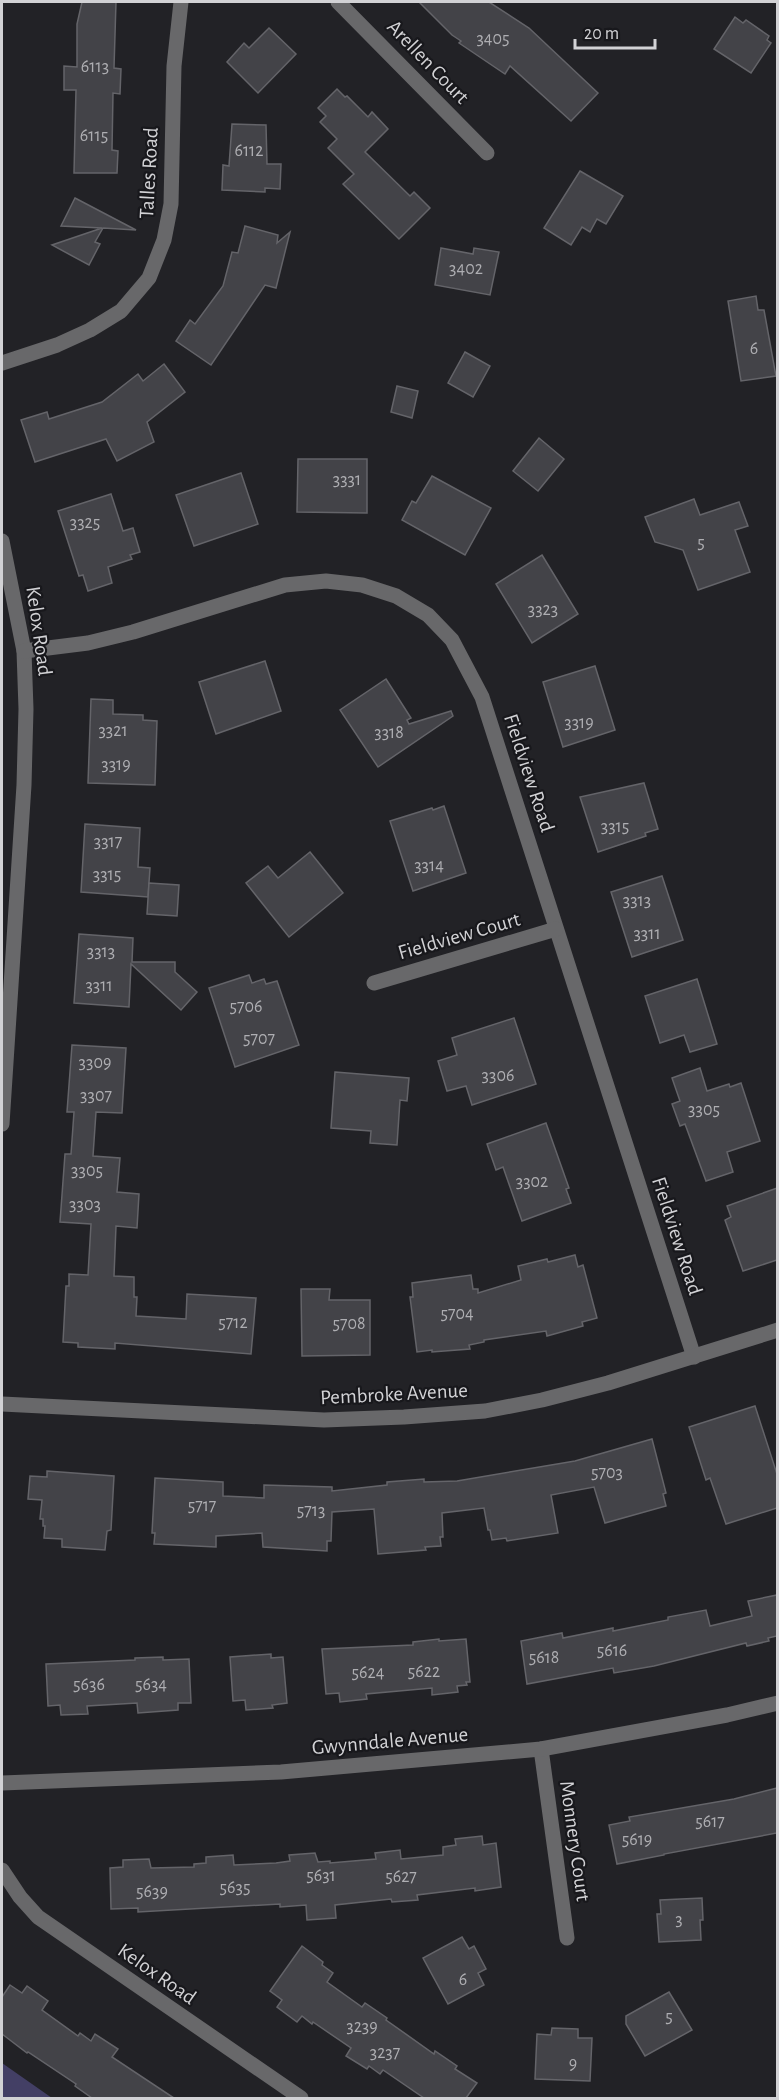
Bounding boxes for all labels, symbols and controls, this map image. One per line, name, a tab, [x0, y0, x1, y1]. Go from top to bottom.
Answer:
scale bar	[575, 12, 654, 50]
street label: Arellen Court	[383, 16, 473, 108]
text: 20 m	[584, 25, 619, 43]
house number: 3405	[476, 30, 510, 48]
house number: 6113	[81, 58, 109, 76]
house number: 6115	[80, 127, 108, 145]
street label: Talles Road	[136, 127, 162, 219]
house number: 6112	[234, 142, 264, 160]
house number: 3402	[449, 260, 483, 278]
house number: 6	[750, 340, 758, 358]
house number: 3331	[333, 471, 361, 489]
house number: 3325	[70, 514, 100, 532]
house number: 5	[697, 534, 705, 552]
street label: Kelox Road	[22, 585, 56, 677]
house number: 3323	[528, 601, 558, 619]
street label: Fieldview Road	[500, 711, 558, 835]
house number: 3319	[564, 714, 594, 732]
house number: 3321	[98, 722, 128, 740]
house number: 3318	[374, 724, 404, 742]
house number: 3319	[101, 756, 131, 774]
house number: 3315	[601, 818, 629, 836]
house number: 3317	[94, 833, 122, 851]
house number: 3314	[414, 857, 444, 875]
house number: 3315	[93, 866, 121, 884]
house number: 3313	[623, 892, 651, 910]
street label: Fieldview Court	[396, 908, 523, 963]
house number: 3311	[633, 925, 661, 943]
house number: 3313	[87, 943, 115, 961]
house number: 3311	[85, 977, 113, 995]
house number: 5706	[230, 998, 263, 1016]
house number: 5707	[243, 1030, 275, 1048]
house number: 3309	[79, 1054, 111, 1072]
house number: 3306	[482, 1067, 514, 1085]
house number: 3307	[80, 1087, 112, 1105]
house number: 3305	[688, 1101, 720, 1119]
house number: 3305	[71, 1162, 103, 1180]
house number: 3302	[516, 1173, 548, 1191]
street label: Fieldview Road	[648, 1174, 706, 1298]
house number: 3303	[69, 1196, 101, 1214]
house number: 5704	[440, 1305, 474, 1323]
house number: 5712	[218, 1314, 248, 1332]
house number: 5708	[332, 1315, 366, 1333]
street label: Pembroke Avenue	[320, 1380, 468, 1408]
house number: 5703	[591, 1464, 623, 1482]
house number: 5717	[188, 1497, 216, 1515]
house number: 5713	[297, 1502, 325, 1520]
house number: 5616	[597, 1642, 627, 1660]
house number: 5618	[529, 1649, 559, 1667]
house number: 5622	[408, 1663, 440, 1681]
house number: 5624	[352, 1664, 385, 1682]
house number: 5636	[73, 1676, 105, 1694]
house number: 5634	[135, 1676, 167, 1694]
street label: Gwynndale Avenue	[311, 1724, 469, 1758]
street label: Monnery Court	[556, 1779, 594, 1903]
house number: 5617	[695, 1813, 725, 1831]
house number: 5619	[622, 1831, 652, 1849]
house number: 5631	[306, 1867, 336, 1885]
house number: 5627	[385, 1868, 417, 1886]
house number: 5635	[220, 1879, 250, 1897]
house number: 5639	[136, 1883, 168, 1901]
house number: 3	[675, 1911, 683, 1929]
street label: Kelox Road	[114, 1940, 200, 2009]
house number: 6	[459, 1971, 467, 1989]
house number: 5	[665, 2008, 673, 2026]
house number: 3239	[346, 2018, 378, 2036]
house number: 3237	[370, 2044, 400, 2062]
house number: 9	[569, 2055, 577, 2073]

